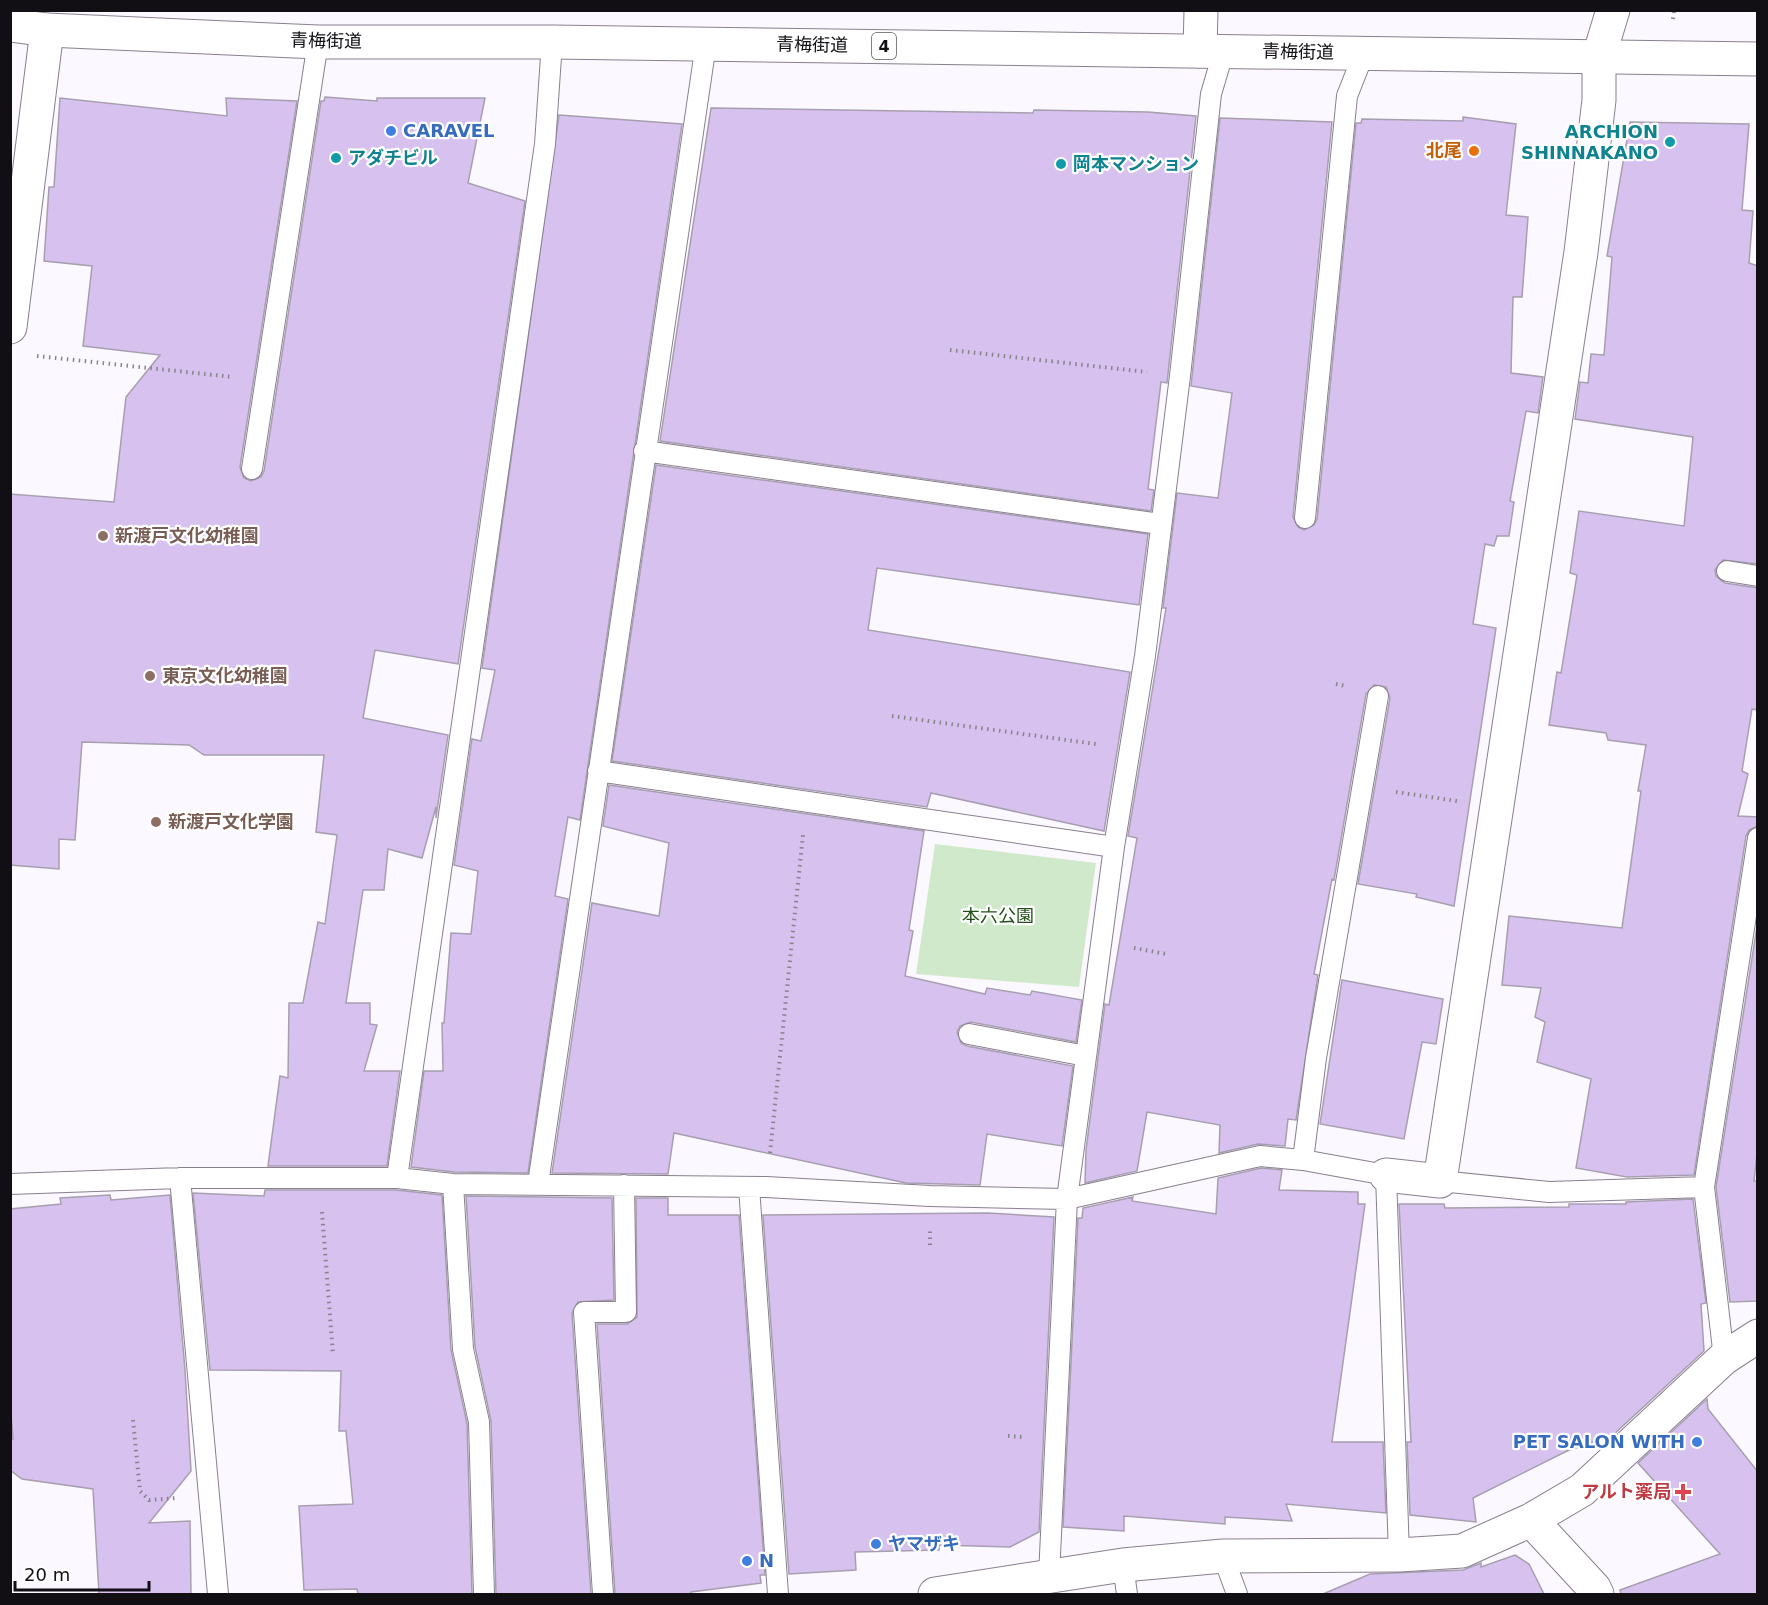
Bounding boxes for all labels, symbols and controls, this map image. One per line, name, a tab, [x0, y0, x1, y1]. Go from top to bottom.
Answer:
street label: 青梅街道	[290, 29, 362, 52]
street label: 青梅街道	[776, 33, 848, 56]
road number: 4	[872, 33, 896, 59]
street label: 青梅街道	[1262, 40, 1334, 63]
place label: CARAVEL	[403, 120, 494, 141]
place label: ARCHION SHINNAKANO	[1521, 121, 1658, 163]
marker: CARAVEL	[384, 124, 398, 138]
marker: ARCHION SHINNAKANO	[1663, 135, 1677, 149]
place label: 北尾	[1426, 140, 1462, 161]
marker: 北尾	[1467, 144, 1481, 158]
place label: アダチビル	[348, 147, 438, 168]
marker: アダチビル	[329, 151, 343, 165]
place label: 岡本マンション	[1073, 153, 1199, 174]
marker: 岡本マンション	[1054, 157, 1068, 171]
place label: 新渡戸文化幼稚園	[115, 525, 259, 546]
marker: 新渡戸文化幼稚園	[96, 529, 110, 543]
place label: 東京文化幼稚園	[162, 665, 288, 686]
marker: 東京文化幼稚園	[143, 669, 157, 683]
place label: 新渡戸文化学園	[168, 811, 294, 832]
marker: 新渡戸文化学園	[149, 815, 163, 829]
park label: 本六公園	[962, 905, 1034, 926]
place label: PET SALON WITH	[1513, 1431, 1685, 1452]
marker: PET SALON WITH	[1690, 1435, 1704, 1449]
place label: アルト薬局	[1581, 1481, 1671, 1502]
marker: アルト薬局	[1676, 1485, 1690, 1499]
place label: ヤマザキ	[888, 1533, 960, 1554]
marker: ヤマザキ	[869, 1537, 883, 1551]
place label: N	[759, 1550, 774, 1571]
scale bar	[15, 1554, 148, 1592]
marker: N	[740, 1554, 754, 1568]
text: 20 m	[24, 1564, 70, 1585]

